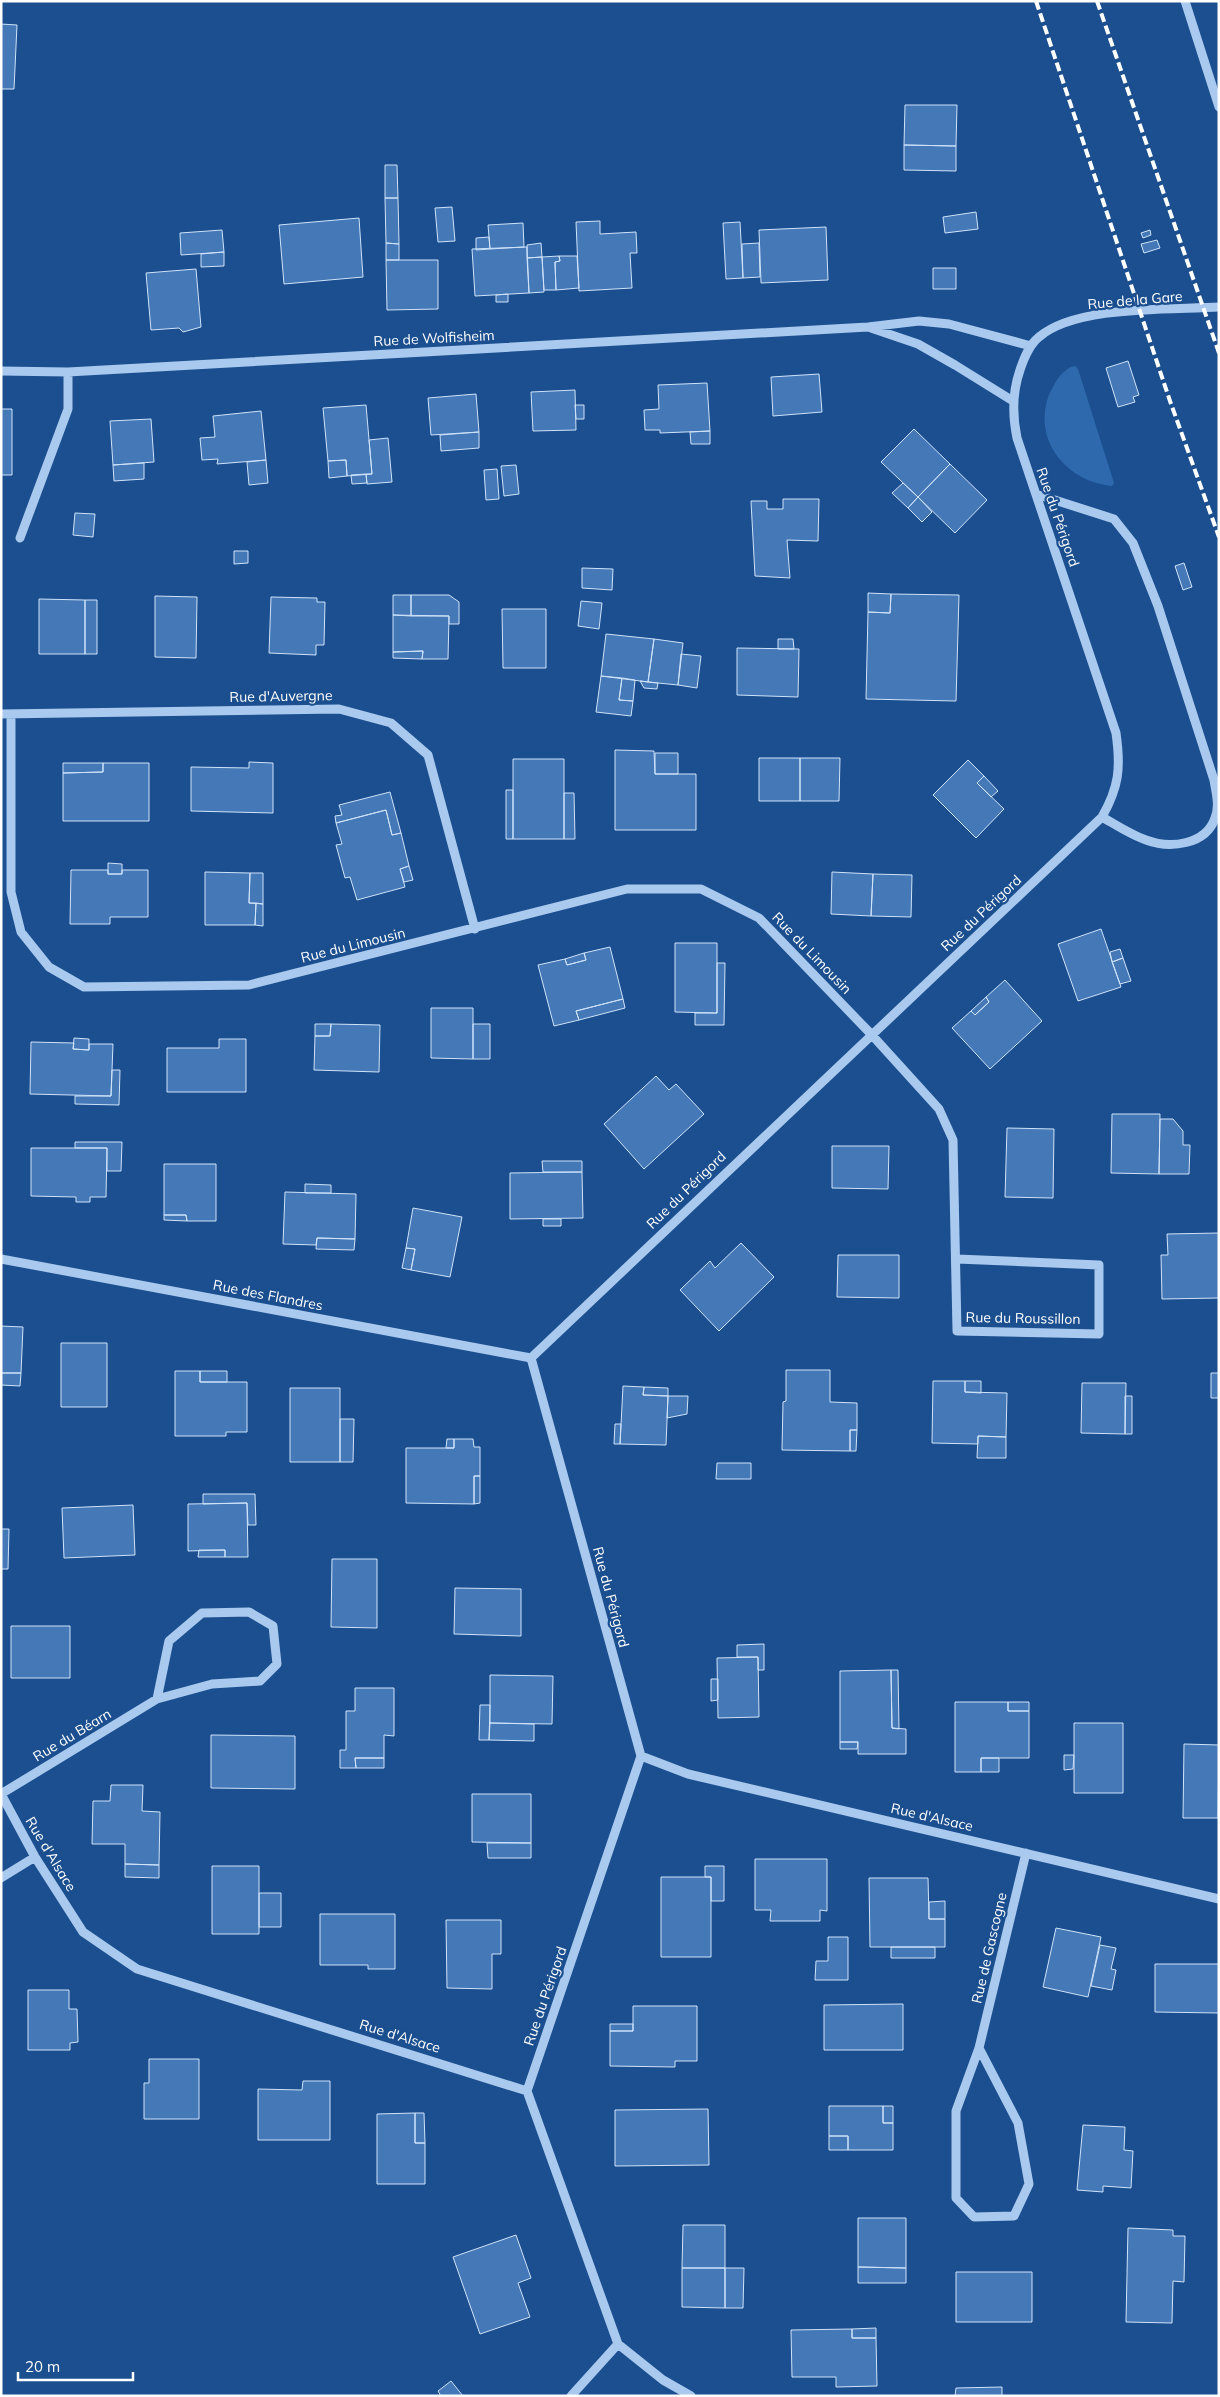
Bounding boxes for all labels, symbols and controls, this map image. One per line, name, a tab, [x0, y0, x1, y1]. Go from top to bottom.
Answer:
street label: Rue de la Gare	[1087, 287, 1183, 313]
street label: Rue de Wolfisheim	[373, 326, 495, 350]
street label: Rue du Périgord	[1033, 465, 1083, 569]
street label: Rue d'Auvergne	[229, 686, 333, 706]
street label: Rue du Périgord	[937, 871, 1025, 955]
street label: Rue du Limousin	[768, 908, 856, 998]
street label: Rue du Limousin	[299, 923, 407, 967]
street label: Rue du Périgord	[642, 1147, 730, 1233]
street label: Rue des Flandres	[212, 1276, 324, 1314]
street label: Rue du Roussillon	[965, 1308, 1081, 1328]
street label: Rue du Périgord	[589, 1545, 633, 1649]
street label: Rue du Béarn	[30, 1705, 114, 1765]
street label: Rue d'Alsace	[889, 1799, 975, 1835]
street label: Rue d'Alsace	[22, 1813, 80, 1895]
street label: Rue de Gascogne	[967, 1891, 1011, 2005]
street label: Rue du Périgord	[520, 1944, 570, 2048]
street label: Rue d'Alsace	[357, 2015, 443, 2057]
scale bar	[18, 2350, 132, 2382]
text: 20 m	[25, 2357, 60, 2376]

